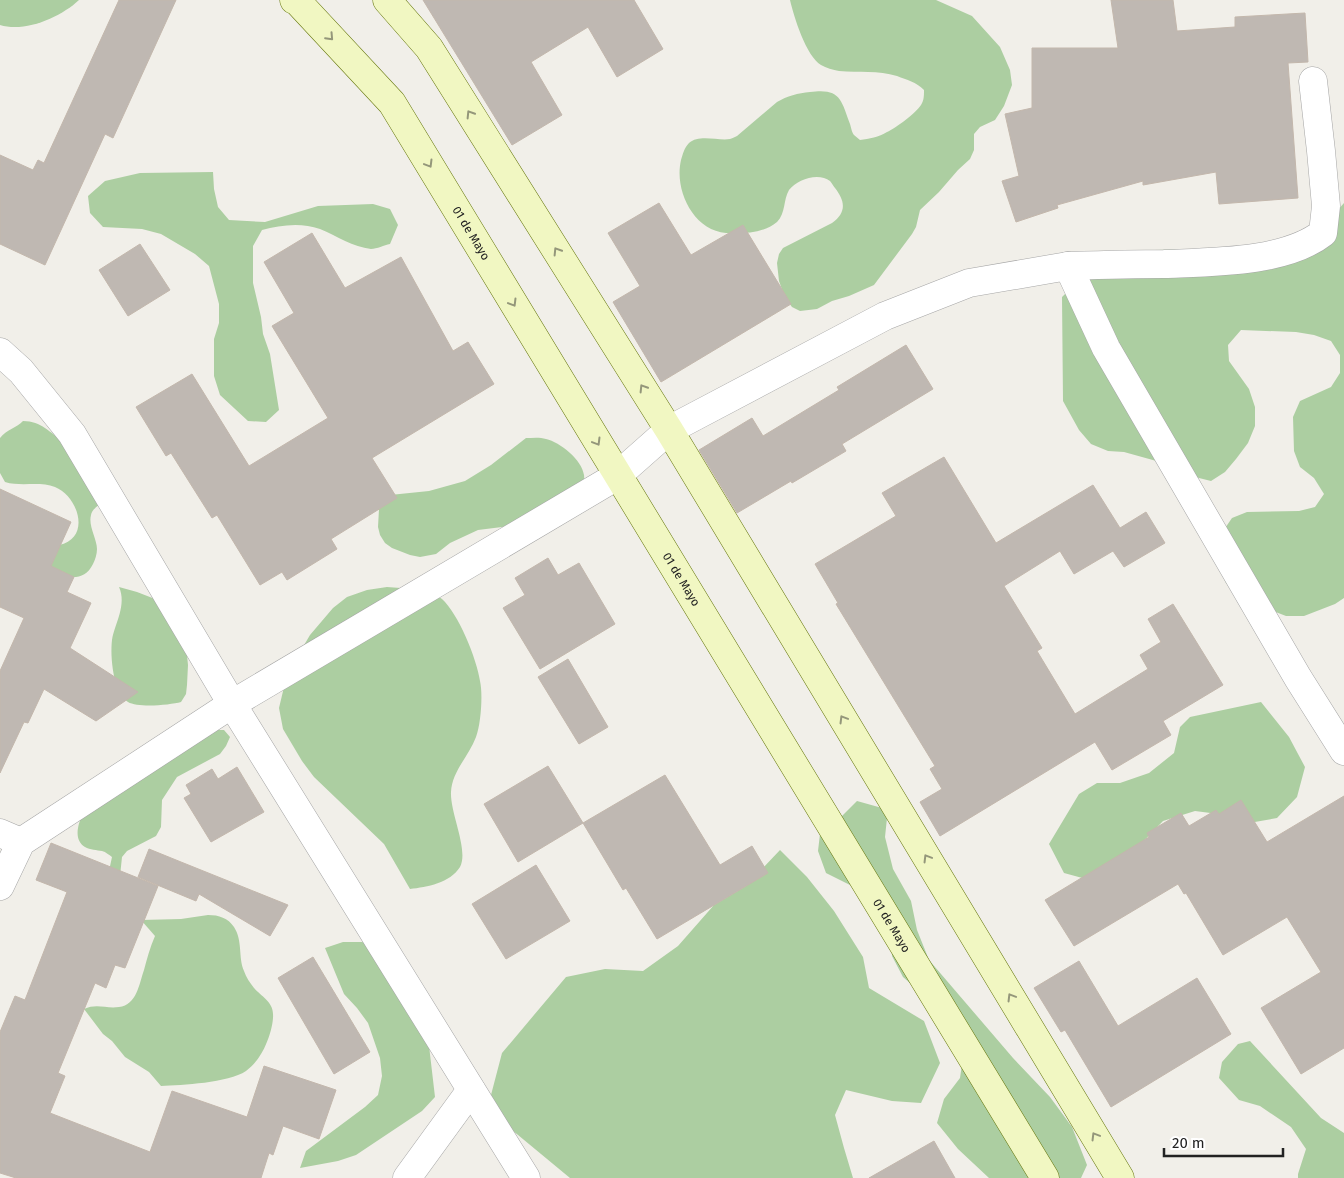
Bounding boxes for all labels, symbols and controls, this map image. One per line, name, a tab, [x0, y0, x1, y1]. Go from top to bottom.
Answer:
one-way arrow	[324, 31, 333, 40]
one-way arrow	[466, 110, 476, 119]
one-way arrow	[423, 159, 433, 168]
street label: 01 de Mayo	[450, 204, 493, 263]
one-way arrow	[553, 247, 563, 256]
one-way arrow	[507, 298, 517, 307]
one-way arrow	[640, 385, 650, 394]
one-way arrow	[591, 437, 601, 446]
street label: 01 de Mayo	[660, 550, 703, 609]
one-way arrow	[840, 715, 850, 724]
one-way arrow	[924, 854, 934, 863]
street label: 01 de Mayo	[870, 896, 913, 955]
one-way arrow	[1008, 994, 1018, 1003]
scale bar	[1164, 1126, 1283, 1158]
one-way arrow	[1092, 1133, 1102, 1142]
text: 20 m	[1172, 1134, 1205, 1152]

